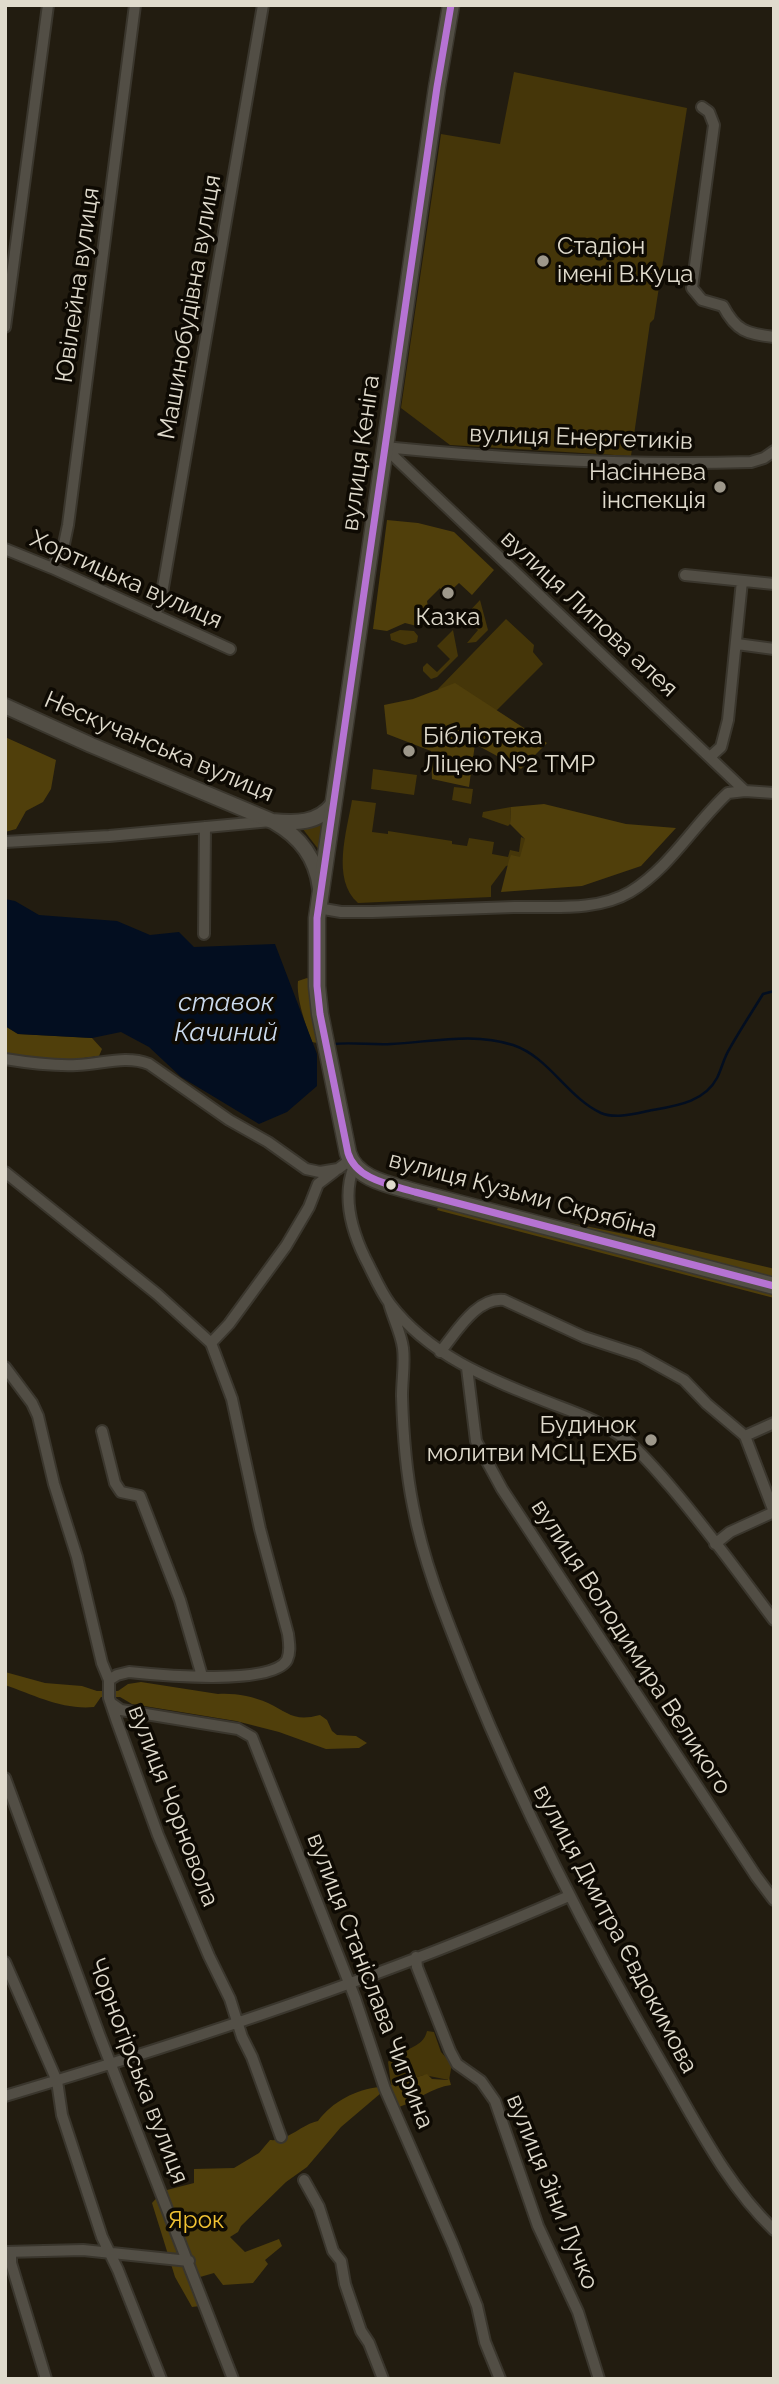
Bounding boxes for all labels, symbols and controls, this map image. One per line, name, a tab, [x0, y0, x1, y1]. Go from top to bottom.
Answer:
street label: Машинобудівна вулиця	[153, 172, 227, 442]
street label: Ювілейна вулиця	[50, 186, 106, 384]
place label: Стадіон імені В.Куца	[557, 233, 693, 289]
marker: Стадіон імені В.Куца	[535, 253, 551, 269]
street label: вулиця Кеніга	[336, 373, 386, 533]
street label: вулиця Енергетиків	[469, 420, 693, 456]
place label: Насіннева інспекція	[589, 459, 706, 515]
marker: Насіннева інспекція	[712, 479, 728, 495]
street label: Хортицька вулиця	[25, 525, 227, 635]
street label: вулиця Липова алея	[495, 525, 683, 703]
marker: Казка	[440, 585, 456, 601]
place label: Казка	[416, 604, 480, 632]
street label: Нескучанська вулиця	[40, 686, 278, 808]
place label: Бібліотека Ліцею №2 ТМР	[423, 723, 595, 779]
marker: Бібліотека Ліцею №2 ТМР	[401, 743, 417, 759]
water label: ставок Качиний	[174, 987, 278, 1048]
street label: вулиця Кузьми Скрябіна	[386, 1145, 660, 1245]
unlabelled marker	[384, 1178, 398, 1192]
place label: Будинок молитви МСЦ ЕХБ	[427, 1412, 637, 1468]
marker: Будинок молитви МСЦ ЕХБ	[643, 1432, 659, 1448]
street label: вулиця Володимира Великого	[525, 1494, 737, 1800]
street label: вулиця Чорновола	[121, 1701, 225, 1911]
street label: вулиця Дмитра Євдокимова	[527, 1780, 703, 2078]
street label: вулиця Станіслава Чигрина	[300, 1829, 440, 2133]
street label: Чорногірська вулиця	[82, 1954, 194, 2188]
street label: вулиця Зіни Лучко	[500, 2090, 604, 2294]
park label: Ярок	[168, 2207, 224, 2235]

